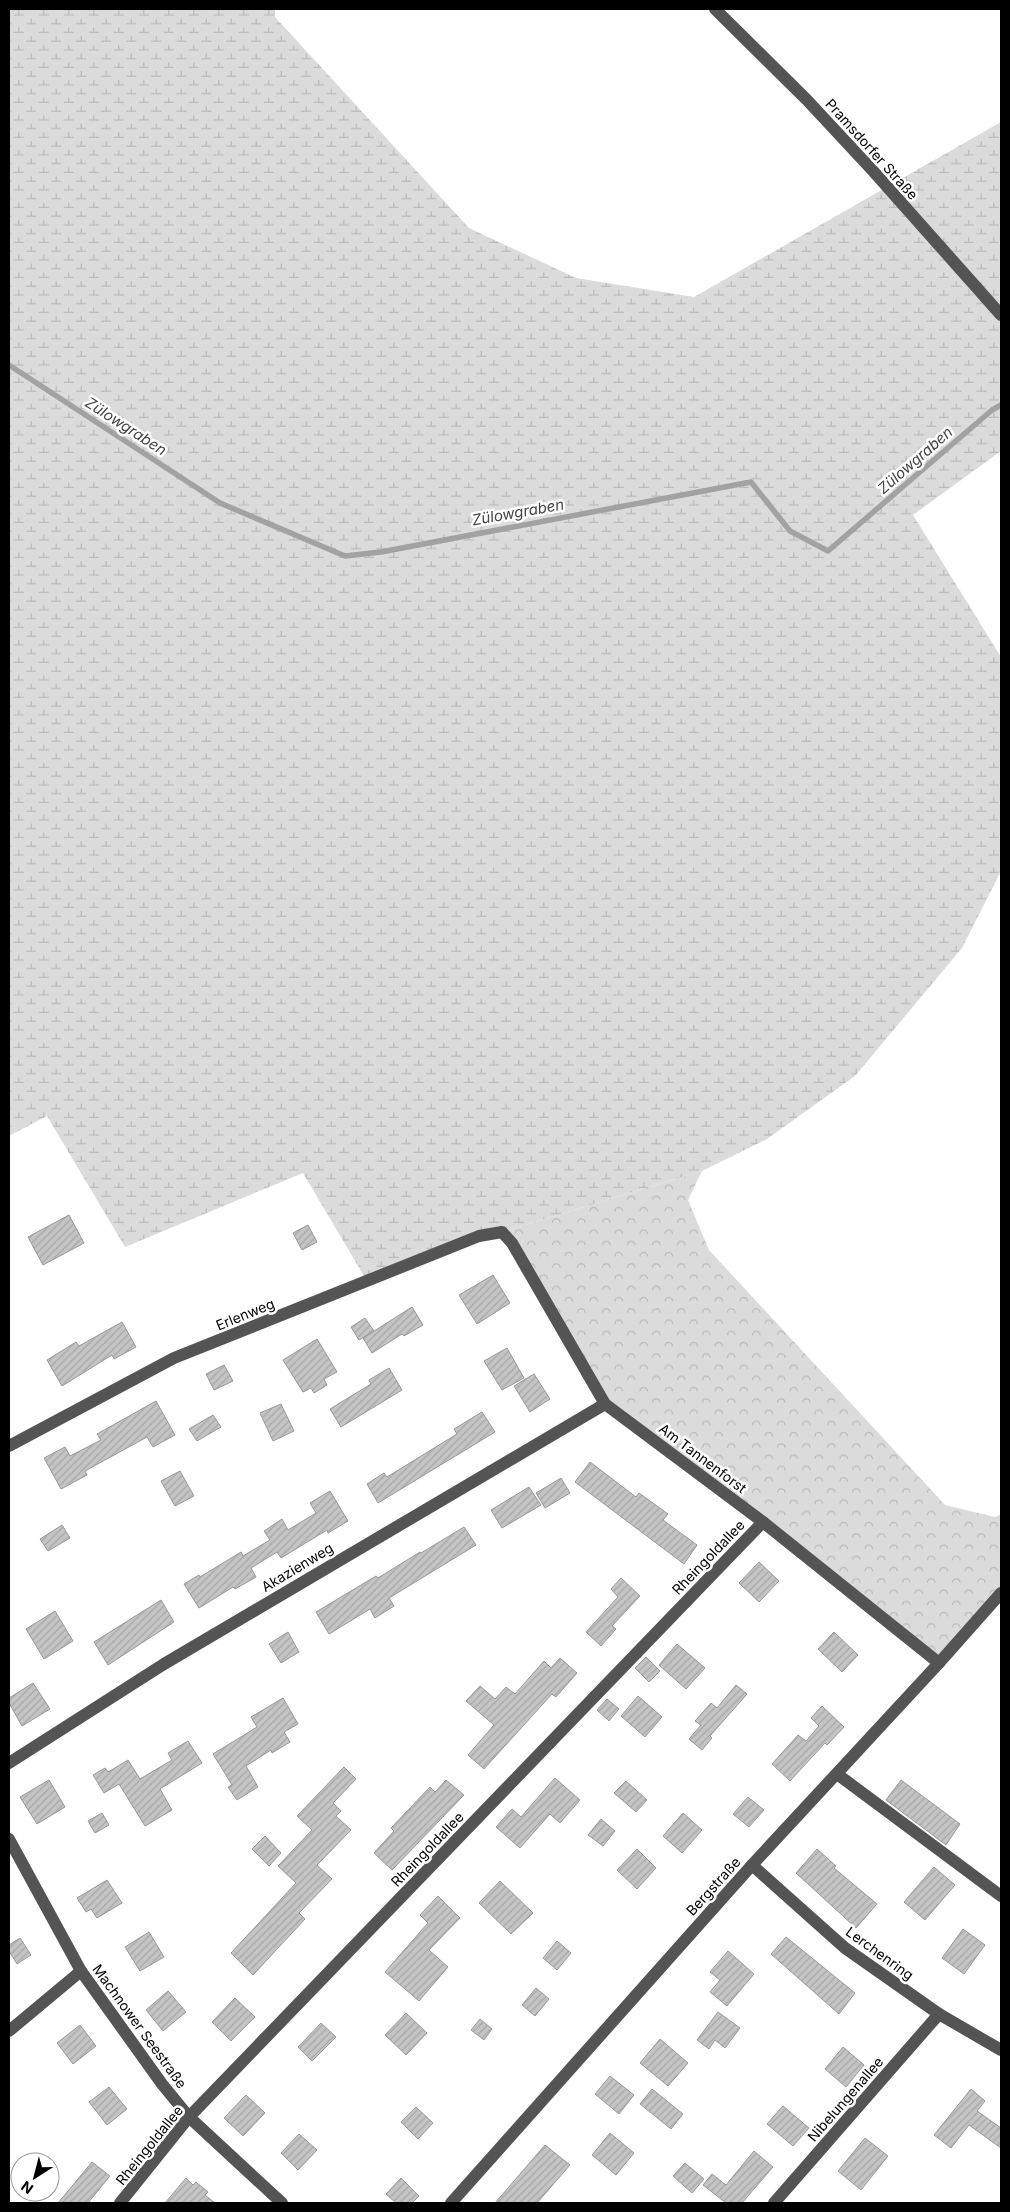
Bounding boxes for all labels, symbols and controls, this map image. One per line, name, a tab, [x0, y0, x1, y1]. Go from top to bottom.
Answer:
street label: Pramsdorfer Straße	[822, 95, 922, 203]
water label: Zülowgraben	[82, 393, 170, 459]
water label: Zülowgraben	[874, 422, 956, 498]
water label: Zülowgraben	[470, 495, 566, 529]
street label: Erlenweg	[213, 1295, 277, 1333]
street label: Am Tannenforst	[656, 1420, 750, 1497]
street label: Rheingoldallee	[668, 1516, 748, 1598]
street label: Akazienweg	[258, 1539, 336, 1595]
street label: Rheingoldallee	[387, 1808, 467, 1890]
street label: Bergstraße	[682, 1853, 744, 1919]
street label: Lerchenring	[843, 1923, 917, 1983]
street label: Machnower Seestraße	[89, 1961, 191, 2091]
street label: Nibelungenallee	[804, 2053, 886, 2145]
street label: Rheingoldallee	[112, 2102, 186, 2188]
north arrow	[10, 2152, 60, 2202]
text: N	[18, 2178, 36, 2198]

